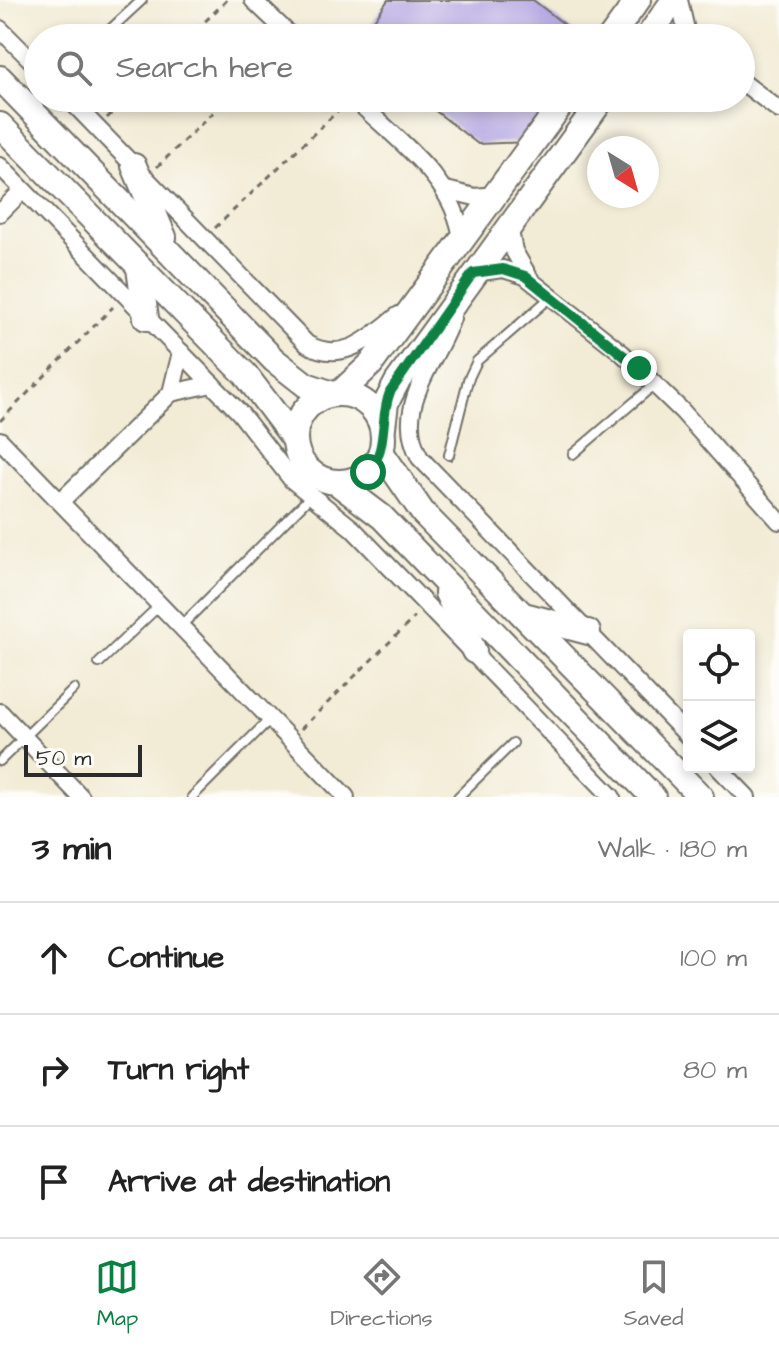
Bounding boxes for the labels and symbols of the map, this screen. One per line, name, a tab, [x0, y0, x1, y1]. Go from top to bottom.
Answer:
north arrow	[587, 136, 659, 208]
route end	[621, 350, 657, 386]
route start	[350, 454, 386, 490]
scale bar	[24, 741, 142, 777]

